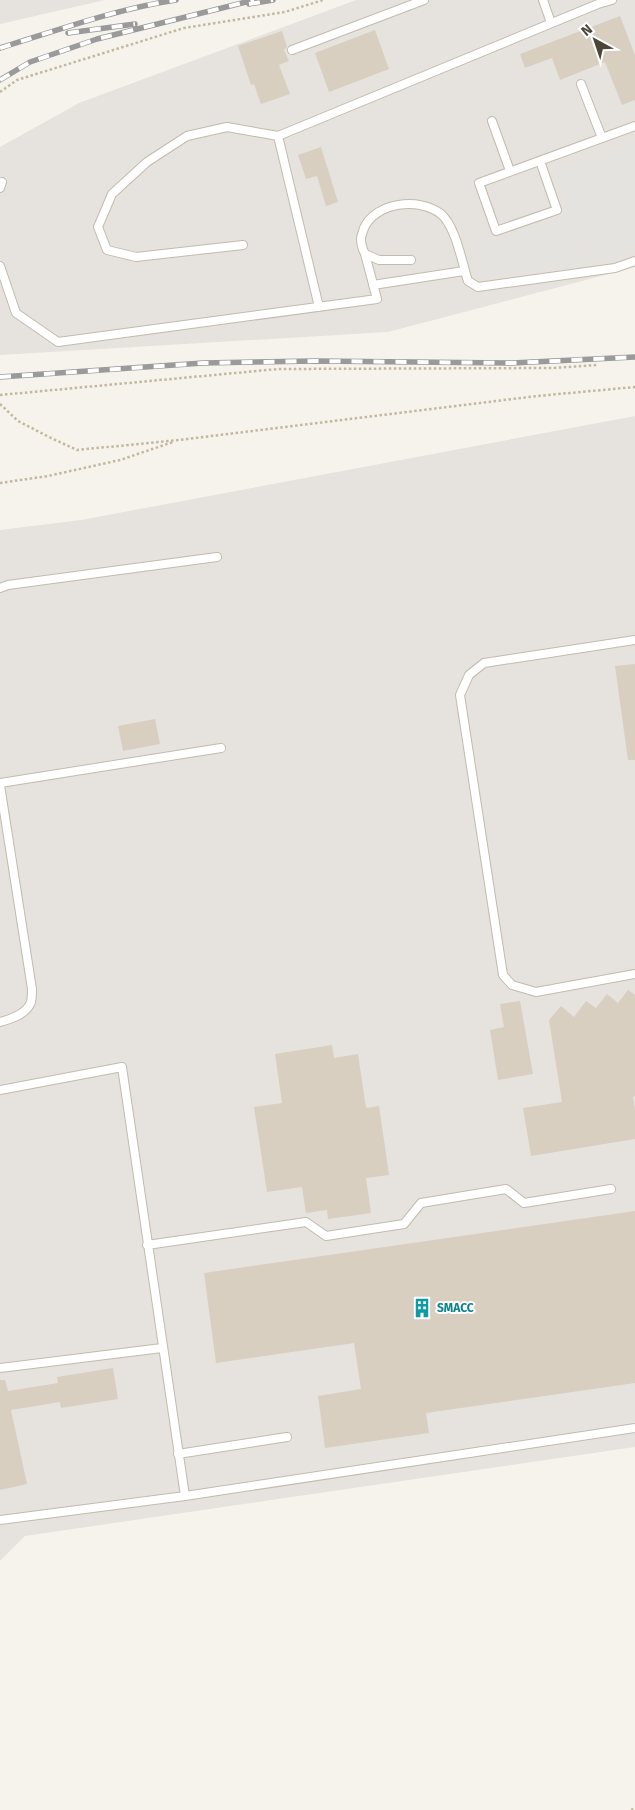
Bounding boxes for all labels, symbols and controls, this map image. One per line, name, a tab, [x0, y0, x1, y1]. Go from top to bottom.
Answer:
north arrow	[570, 15, 620, 65]
text: N	[578, 21, 596, 40]
building icon: SMACC	[411, 1297, 433, 1319]
place label: SMACC	[437, 1301, 474, 1315]

